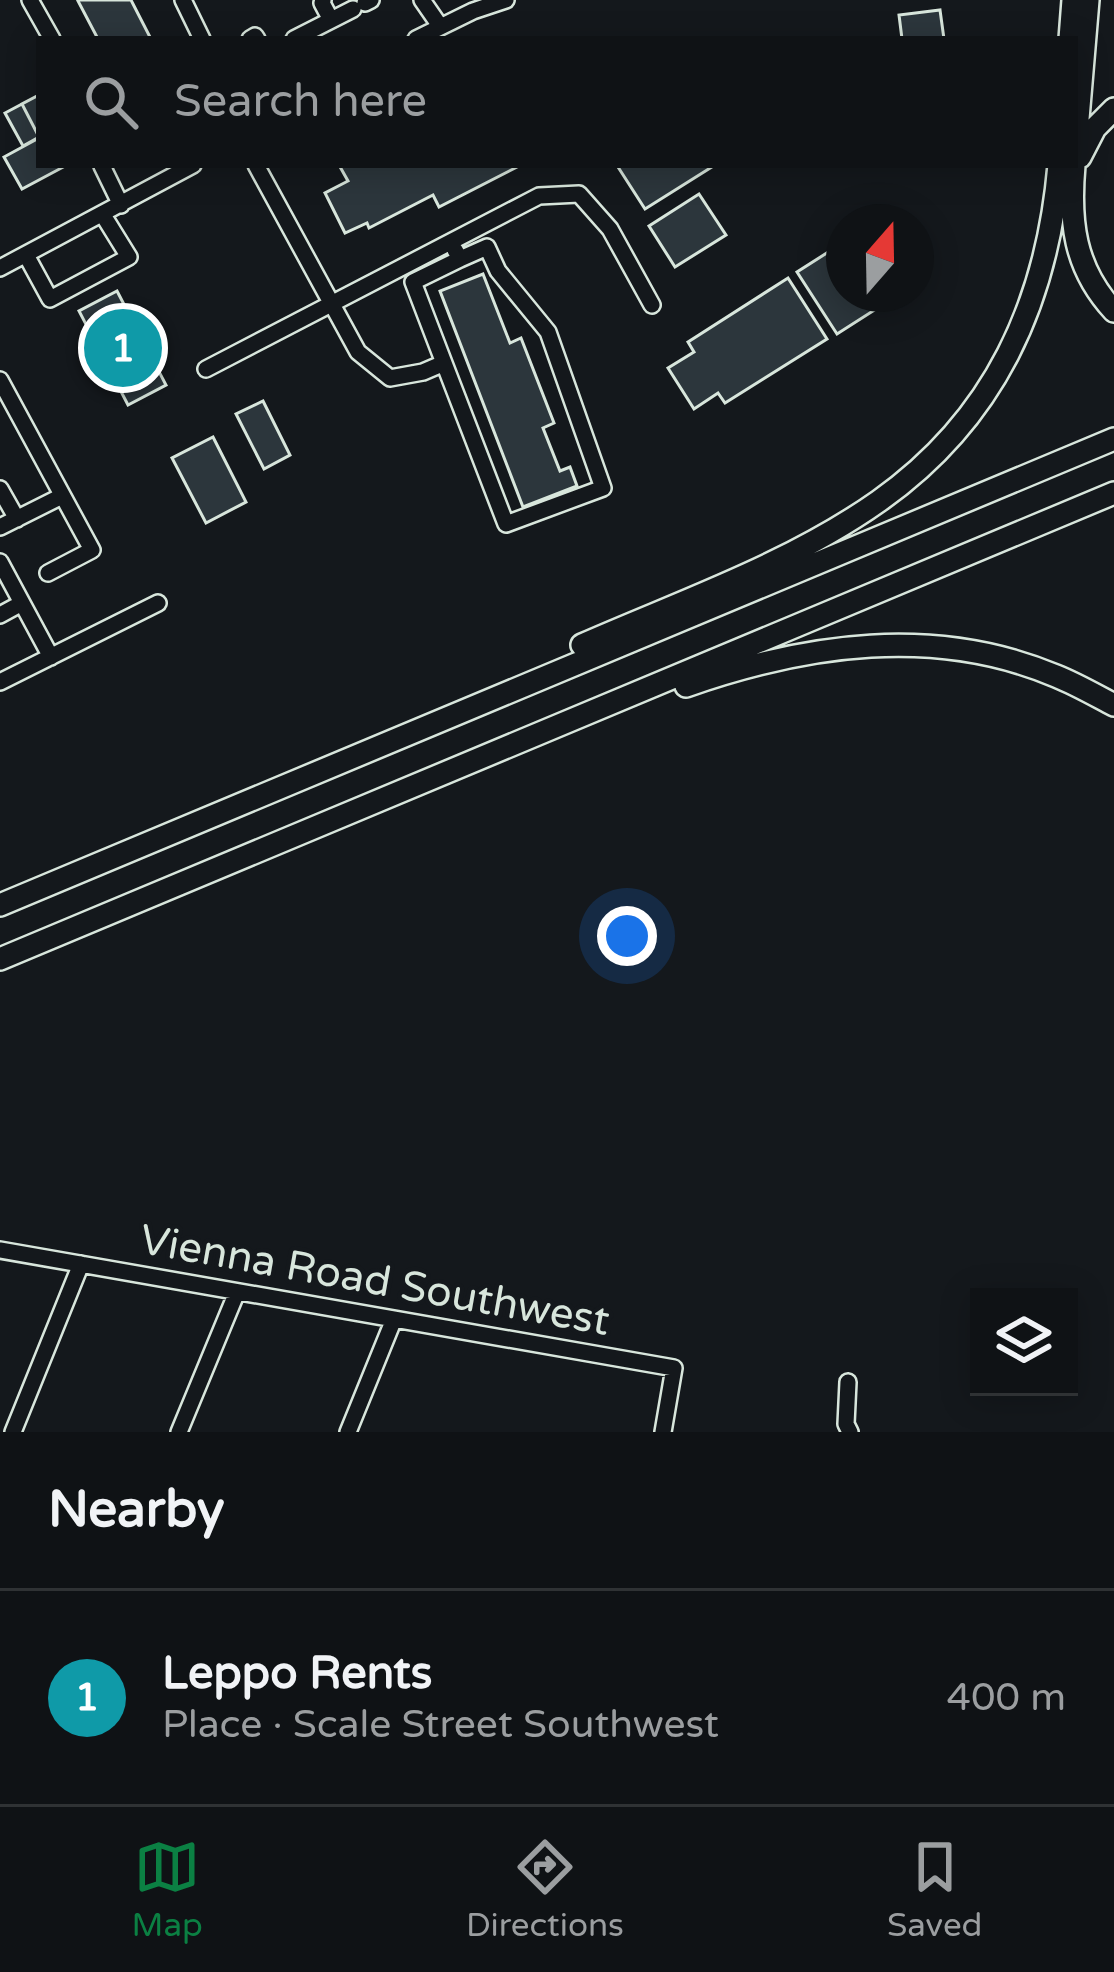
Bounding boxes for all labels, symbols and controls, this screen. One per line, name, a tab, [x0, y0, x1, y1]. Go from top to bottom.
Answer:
search box	[36, 36, 1078, 168]
icon: search	[78, 69, 144, 135]
text: Search here	[174, 75, 427, 129]
north arrow	[826, 204, 934, 312]
pin: 1	[84, 303, 162, 393]
your location	[597, 906, 657, 966]
street label: Vienna Road Southwest	[136, 1214, 614, 1347]
map controls	[970, 1288, 1078, 1396]
button: layers	[970, 1288, 1078, 1396]
text: Nearby	[48, 1479, 225, 1541]
text: Leppo Rents	[162, 1647, 432, 1701]
text: 1	[75, 1674, 99, 1721]
text: 400 m	[947, 1674, 1066, 1721]
text: Place · Scale Street Southwest	[162, 1701, 719, 1748]
tab: Map	[132, 1834, 203, 1945]
tab: Directions	[466, 1834, 624, 1945]
tab: Saved	[887, 1834, 982, 1945]

